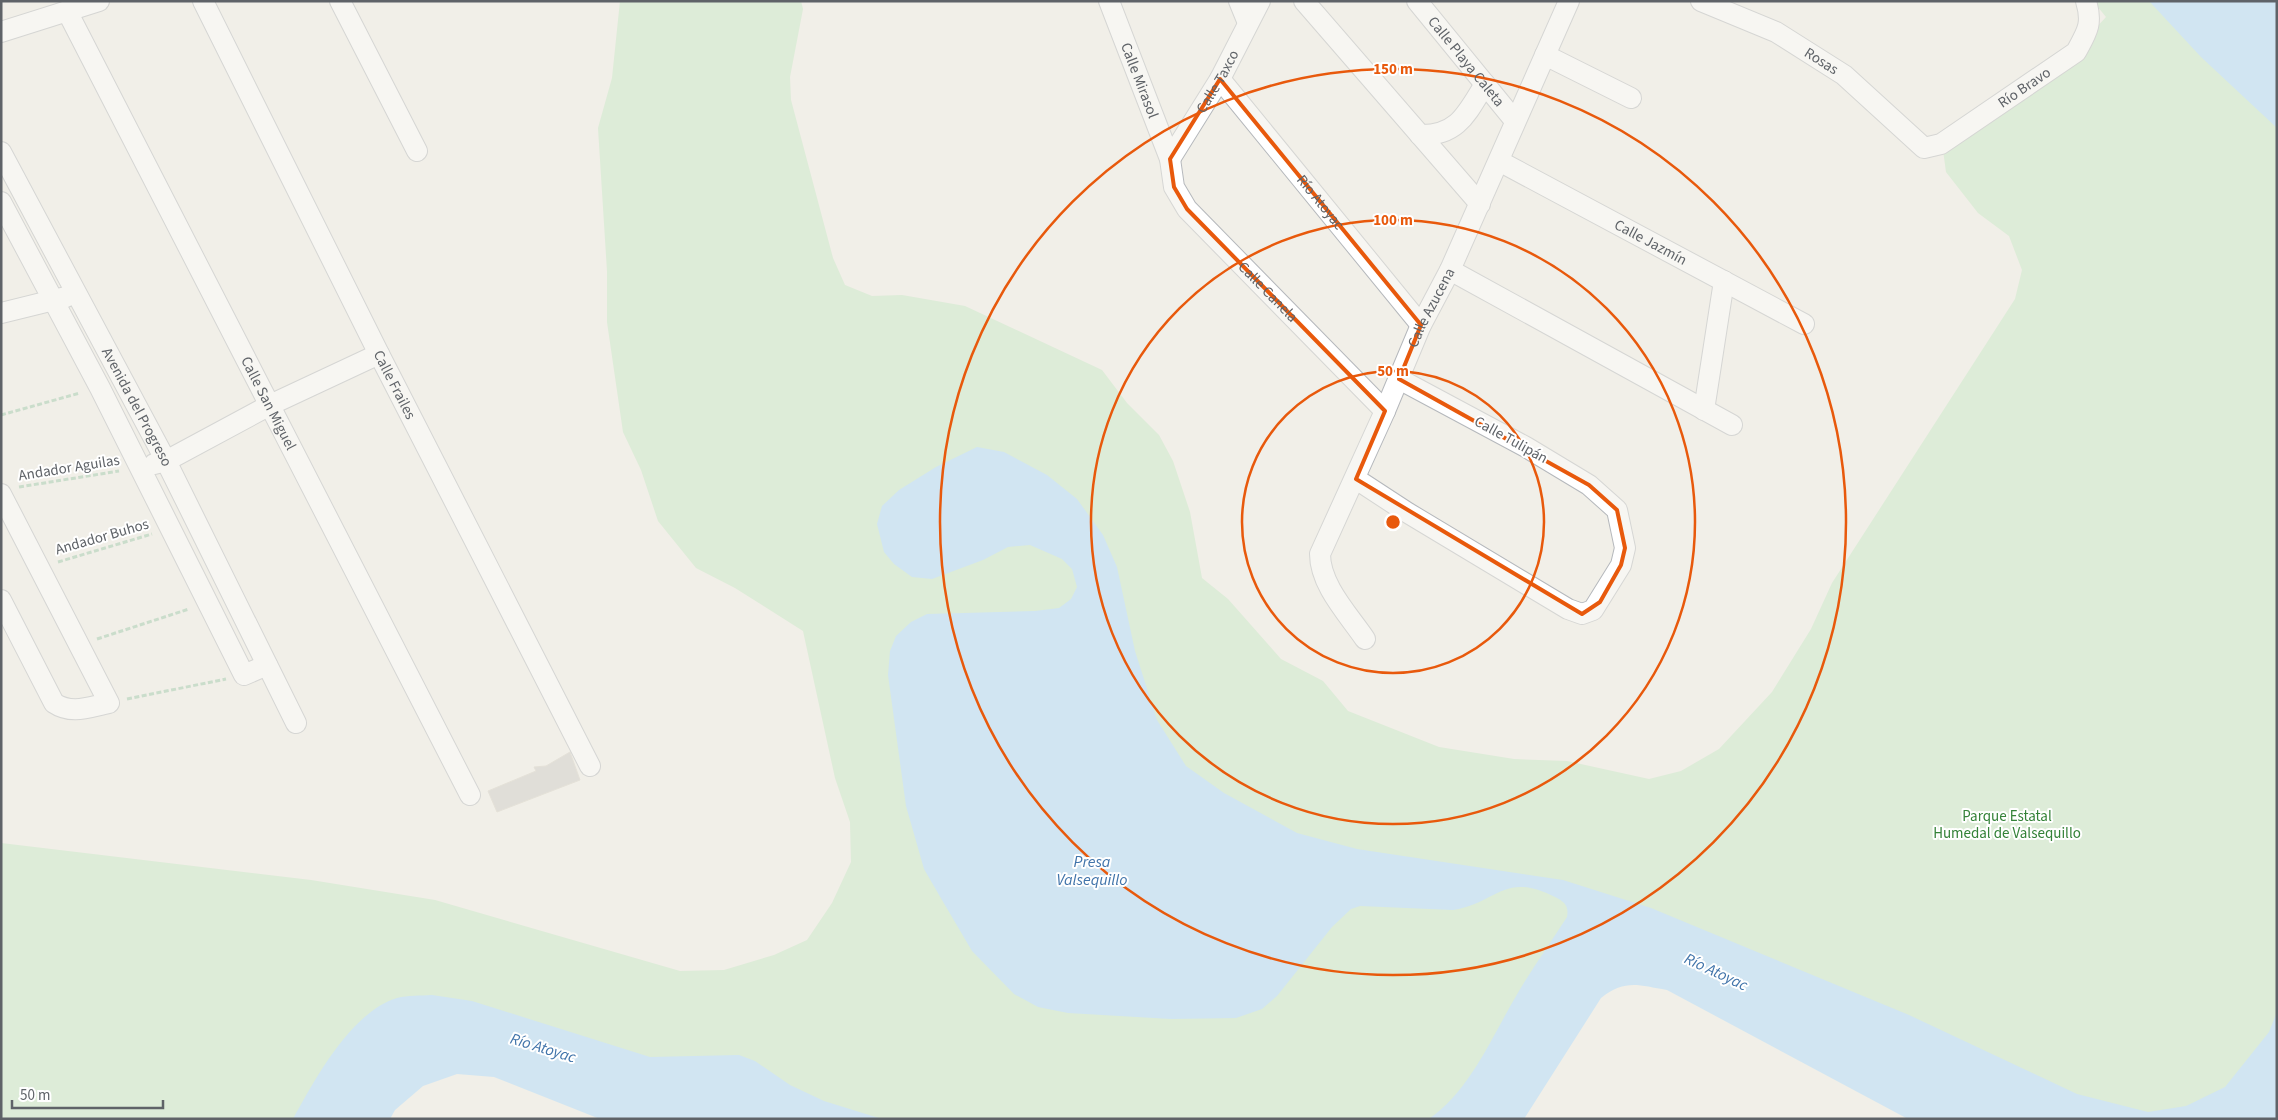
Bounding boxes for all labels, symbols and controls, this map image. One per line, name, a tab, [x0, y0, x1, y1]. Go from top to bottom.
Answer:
street label: Calle Playa Caleta	[1423, 12, 1510, 111]
street label: Calle Mirasol	[1115, 39, 1164, 121]
street label: Rosas	[1800, 42, 1843, 79]
street label: Calle Taxco	[1191, 46, 1244, 117]
text: 150 m	[1373, 59, 1413, 80]
street label: Río Bravo	[1994, 62, 2055, 113]
street label: Río Atoyac	[1292, 170, 1350, 234]
text: 100 m	[1373, 210, 1413, 231]
street label: Calle Jazmín	[1611, 214, 1691, 270]
street label: Calle Canela	[1233, 257, 1303, 327]
street label: Calle Azucena	[1402, 264, 1460, 351]
street label: Avenida del Progreso	[97, 344, 178, 470]
street label: Calle Frailes	[368, 347, 421, 423]
street label: Calle San Miguel	[236, 353, 302, 454]
text: 50 m	[1377, 361, 1409, 382]
street label: Calle Tulipán	[1470, 411, 1552, 469]
street label: Andador Aguilas	[17, 450, 121, 486]
centre of rings	[1384, 513, 1402, 531]
street label: Andador Buhos	[53, 514, 151, 560]
park label: Parque Estatal Humedal de Valsequillo	[1933, 806, 2081, 844]
water label: Presa Valsequillo	[1056, 851, 1128, 891]
water label: Río Atoyac	[1681, 948, 1751, 996]
water label: Río Atoyac	[507, 1028, 579, 1068]
scale bar	[12, 1078, 164, 1110]
text: 50 m	[20, 1085, 50, 1106]

